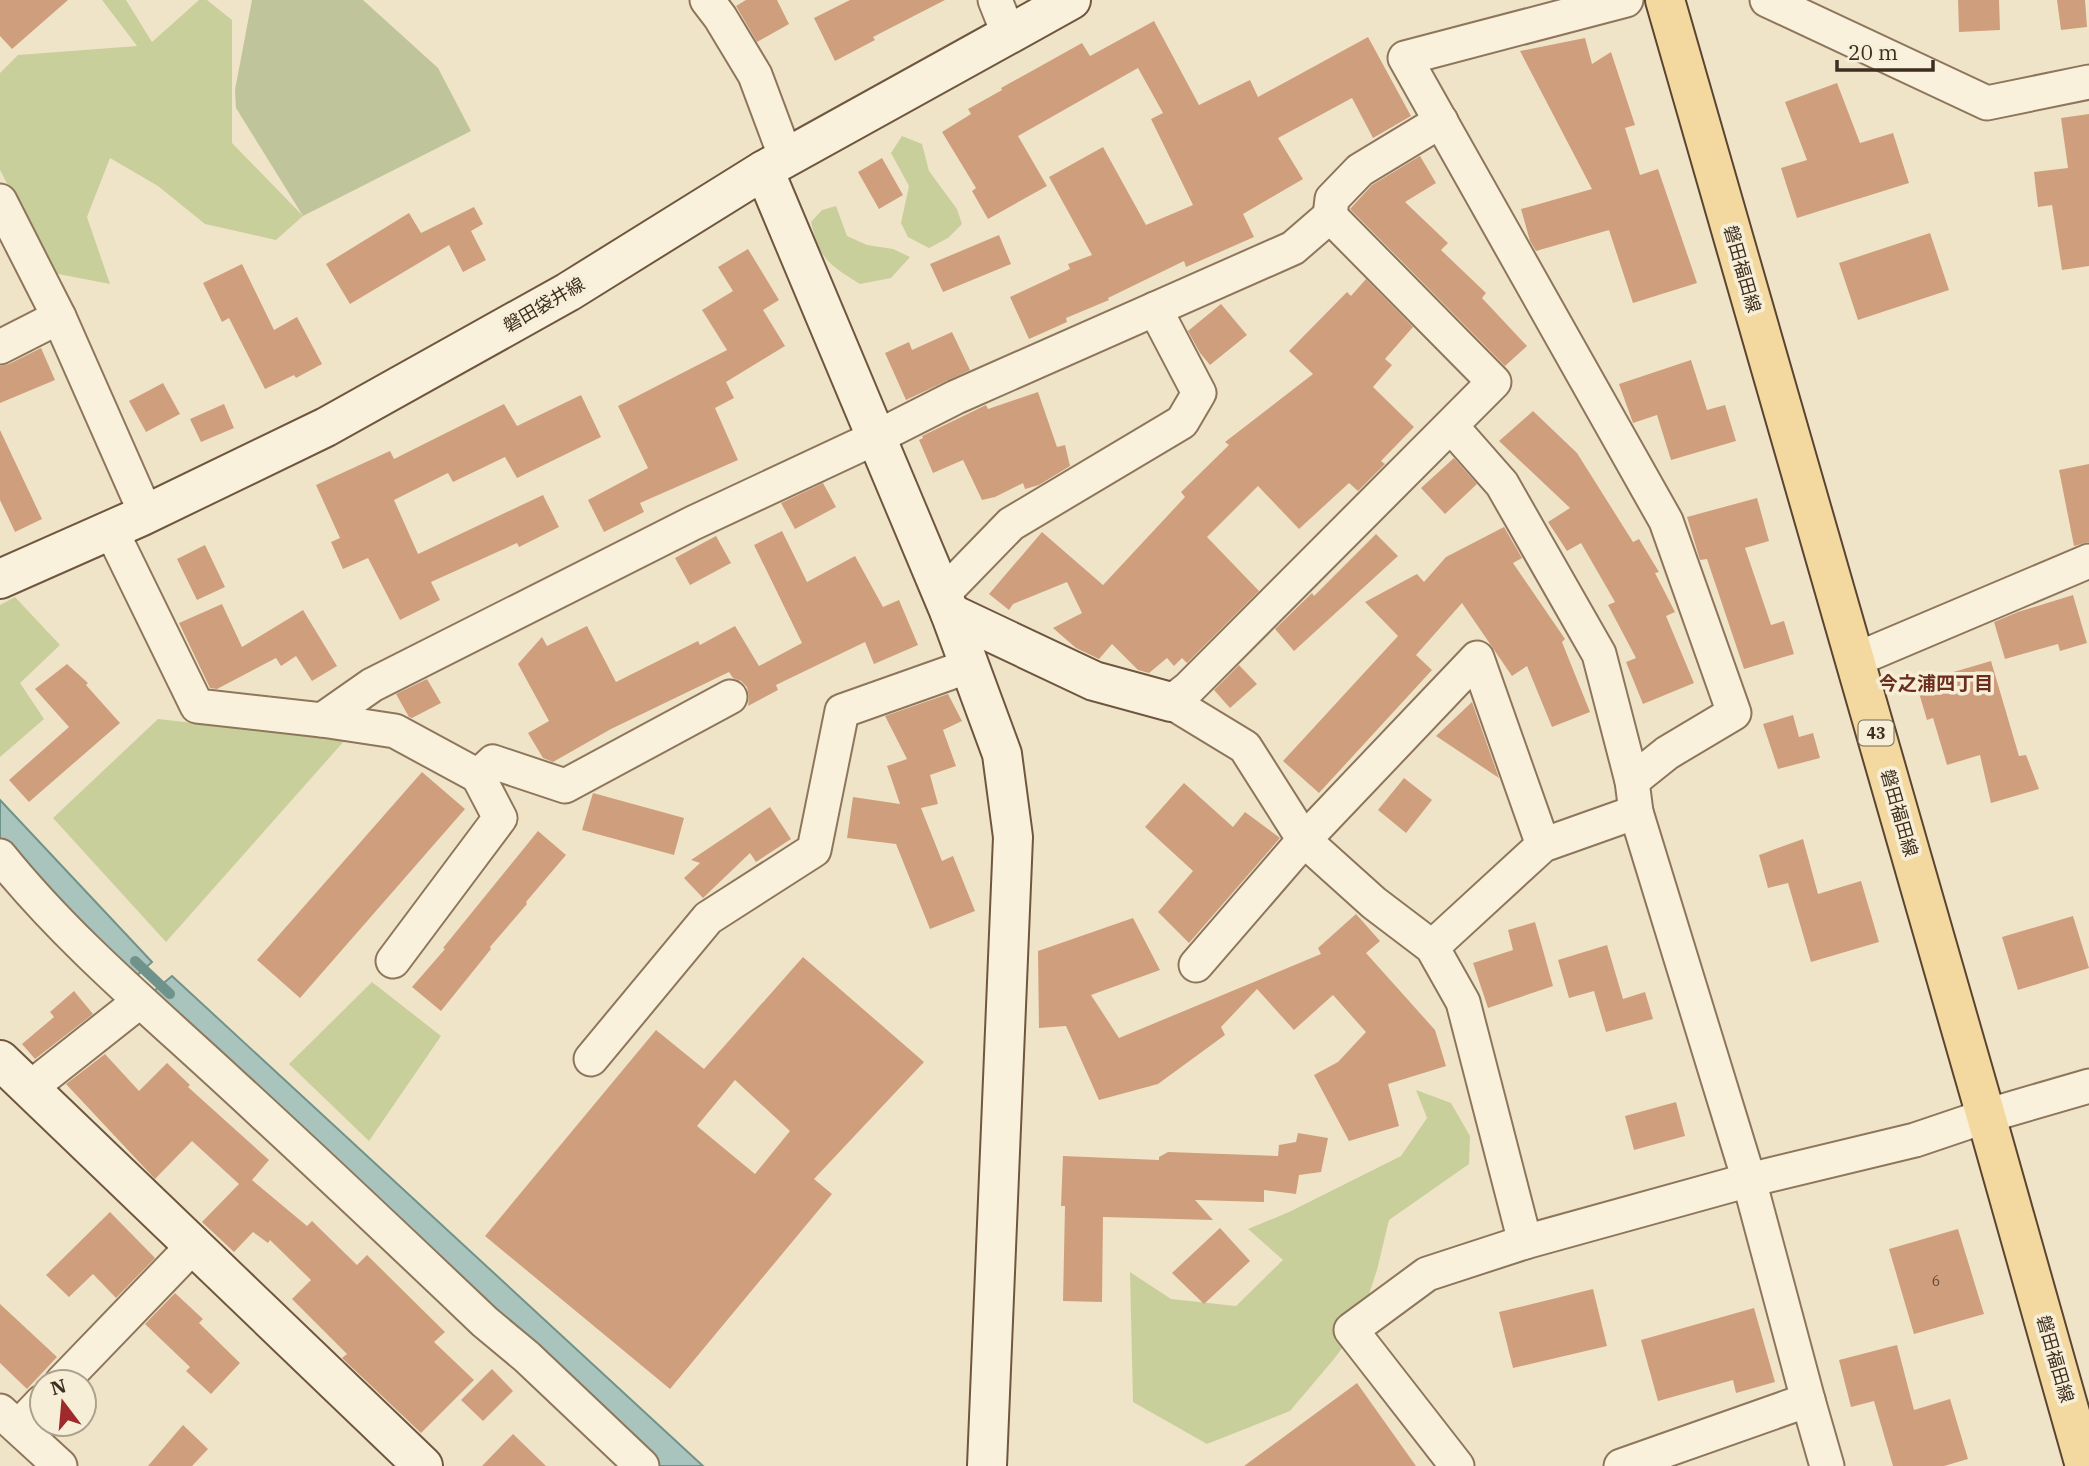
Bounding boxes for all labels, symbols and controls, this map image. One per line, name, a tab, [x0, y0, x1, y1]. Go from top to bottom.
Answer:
scale bar	[1837, 28, 1933, 72]
text: 20 m	[1848, 38, 1898, 66]
street label: 磐田福田線	[1719, 222, 1766, 315]
street label: 磐田袋井線	[499, 272, 588, 337]
district label: 今之浦四丁目	[1879, 671, 1993, 695]
road number: 43	[1858, 720, 1894, 746]
street label: 磐田福田線	[1876, 766, 1923, 859]
house number: 6	[1932, 1272, 1940, 1290]
street label: 磐田福田線	[2032, 1312, 2079, 1405]
north arrow	[28, 1368, 98, 1438]
text: N	[48, 1373, 69, 1400]

